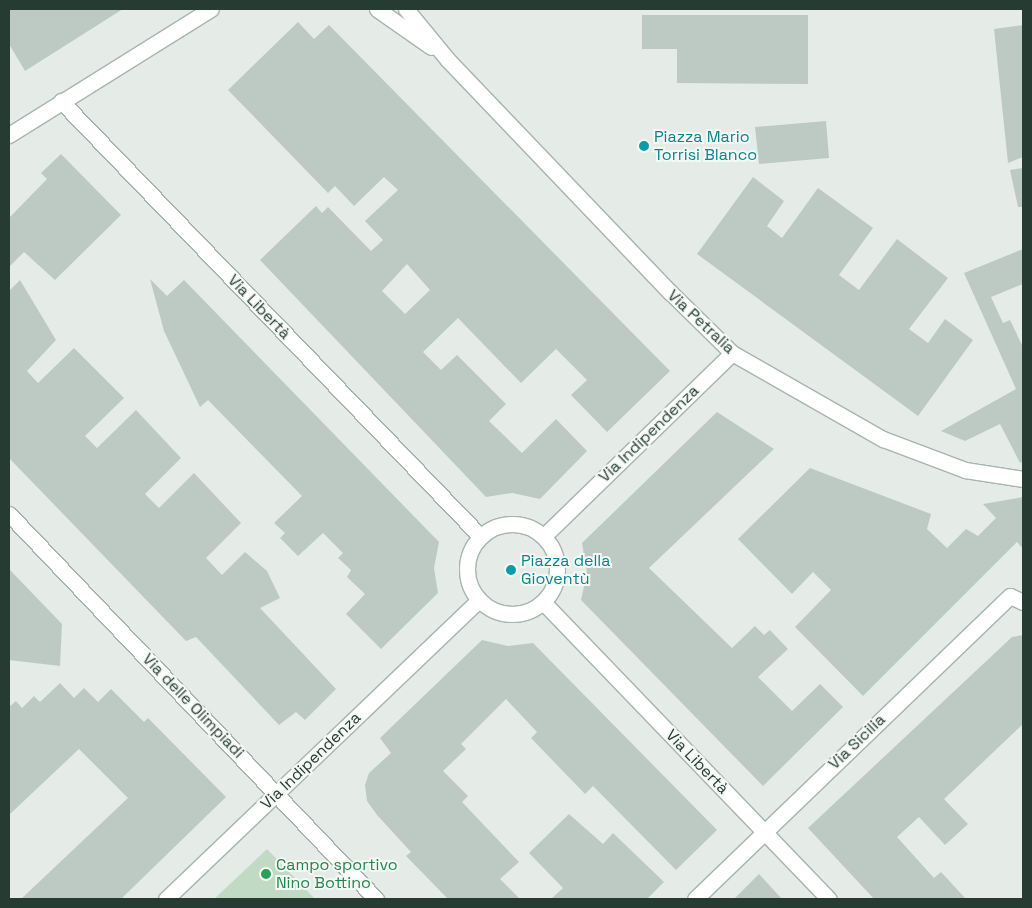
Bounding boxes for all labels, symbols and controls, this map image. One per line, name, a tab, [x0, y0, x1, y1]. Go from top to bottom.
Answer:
place label: Piazza Mario Torrisi Blanco	[654, 127, 757, 165]
marker: Piazza Mario Torrisi Blanco	[638, 140, 650, 152]
street label: Via Libertà	[224, 271, 294, 343]
street label: Via Petralia	[663, 286, 739, 358]
street label: Via Indipendenza	[595, 381, 703, 487]
place label: Piazza della Gioventù	[521, 551, 610, 589]
marker: Piazza della Gioventù	[505, 564, 517, 576]
street label: Via delle Olimpiadi	[138, 650, 248, 762]
street label: Via Indipendenza	[257, 708, 365, 814]
street label: Via Sicilia	[825, 710, 889, 774]
street label: Via Libertà	[662, 726, 732, 798]
place label: Campo sportivo Nino Bottino	[276, 855, 398, 893]
marker: Campo sportivo Nino Bottino	[260, 868, 272, 880]

